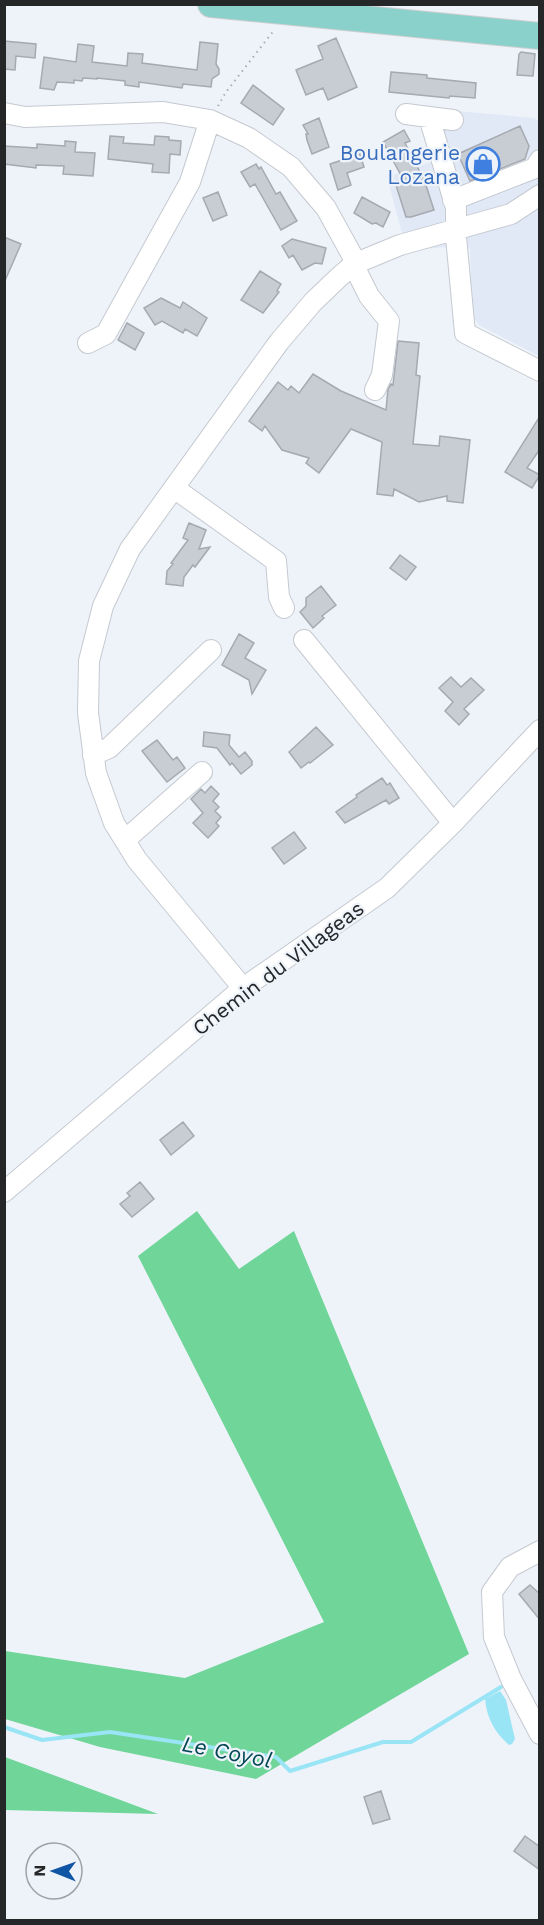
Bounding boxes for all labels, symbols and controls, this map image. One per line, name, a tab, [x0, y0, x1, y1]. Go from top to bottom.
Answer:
place label: Boulangerie Lozana	[340, 140, 460, 189]
shop icon: Boulangerie Lozana	[465, 146, 501, 182]
street label: Chemin du Villageas	[187, 895, 369, 1041]
water label: Le Coyol	[180, 1731, 274, 1773]
north arrow	[24, 1841, 84, 1901]
text: N	[30, 1865, 49, 1877]

